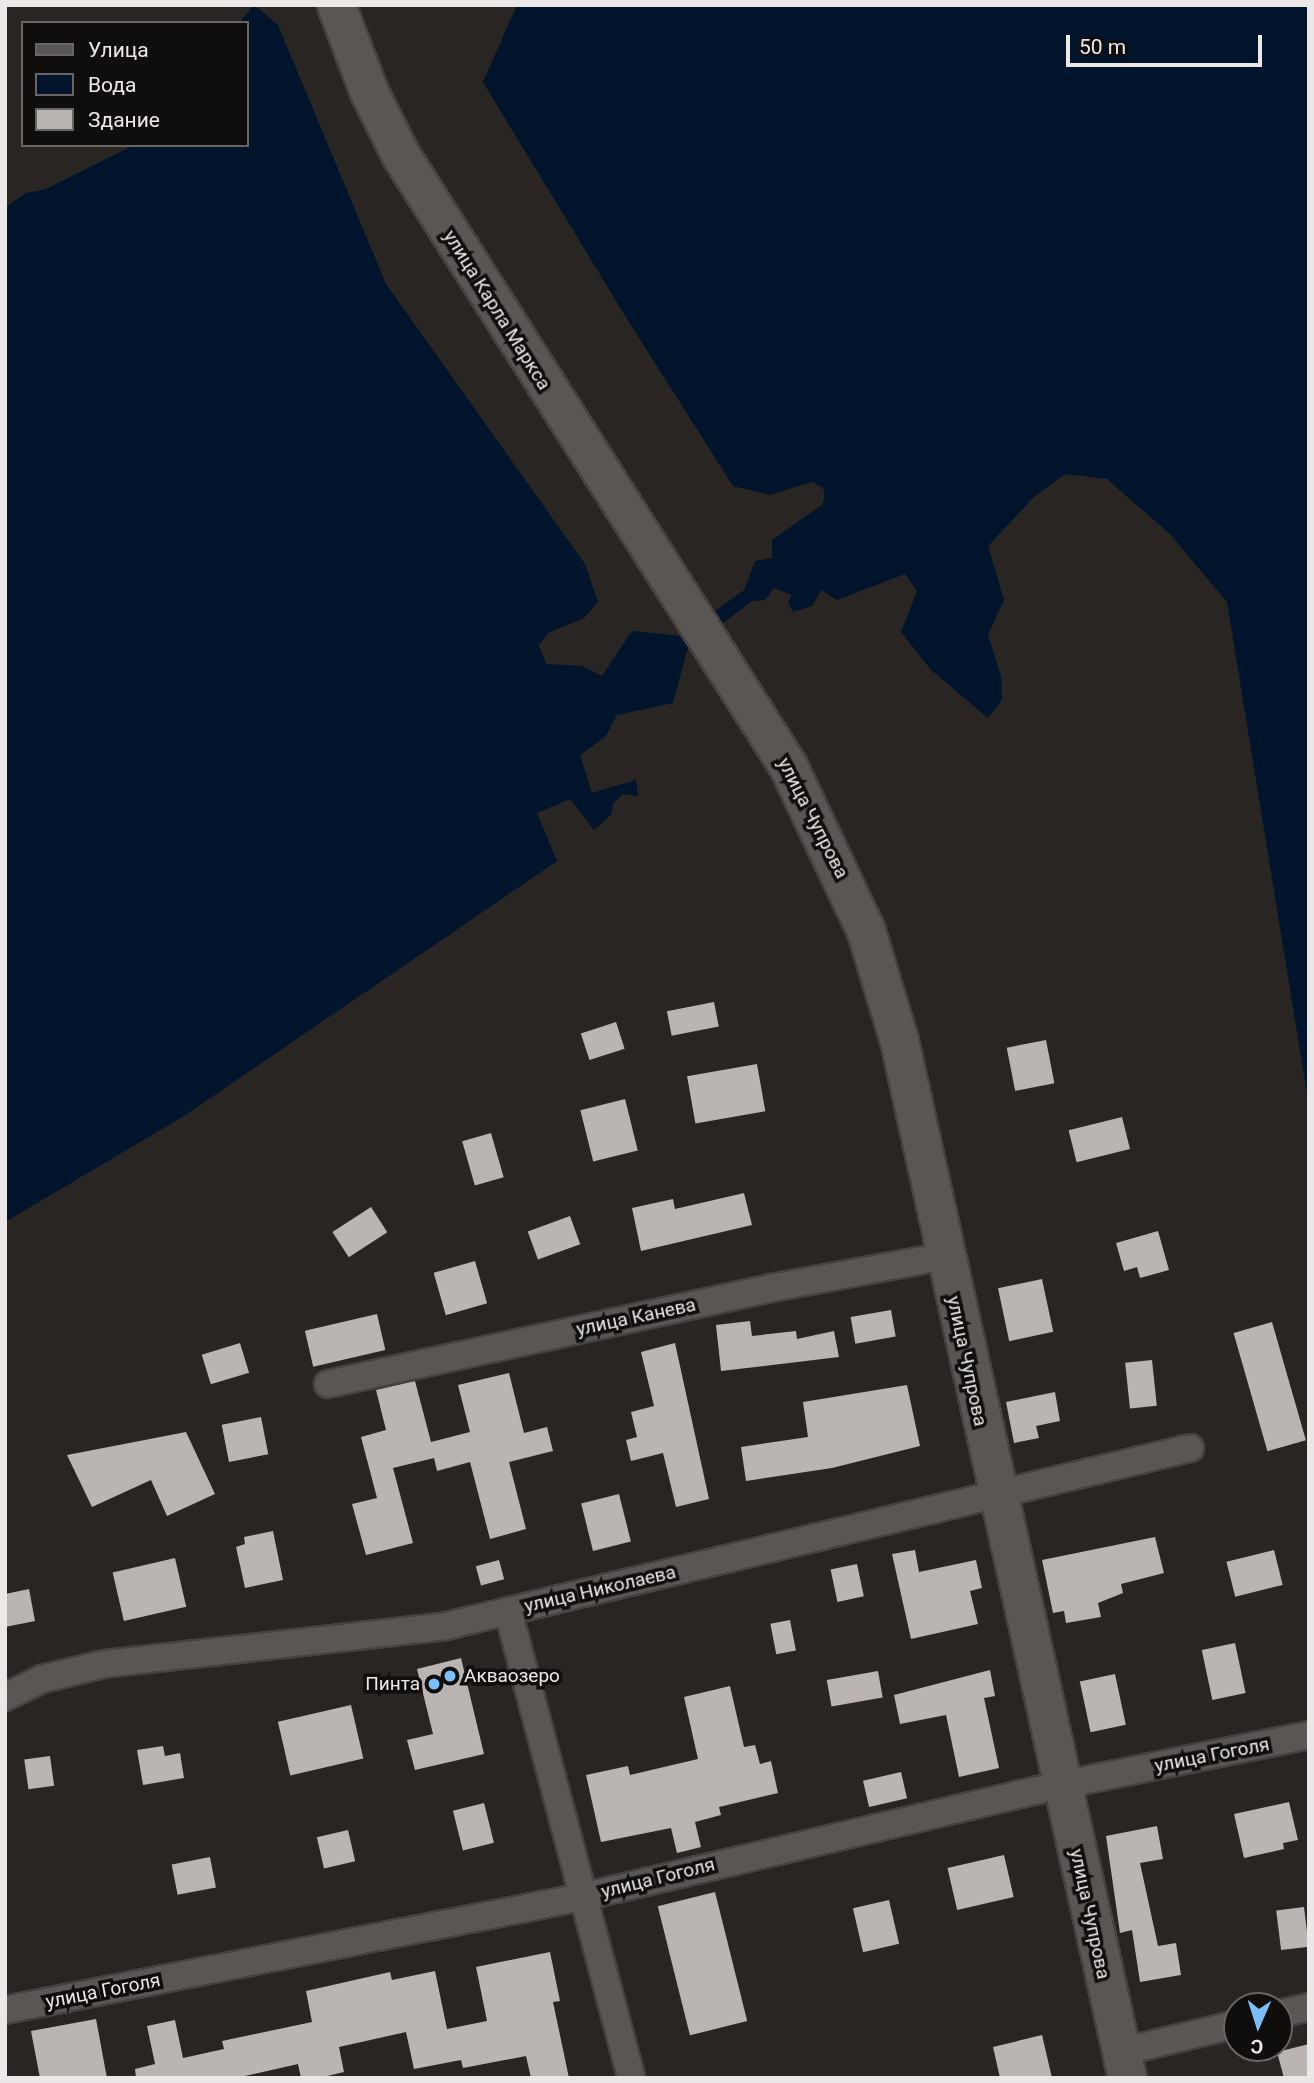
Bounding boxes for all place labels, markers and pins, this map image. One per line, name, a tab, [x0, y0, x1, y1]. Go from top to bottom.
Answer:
place label: Акваозеро	[464, 1665, 560, 1687]
marker: Акваозеро	[442, 1668, 458, 1684]
place label: Пинта	[365, 1673, 420, 1695]
marker: Пинта	[426, 1676, 442, 1692]

